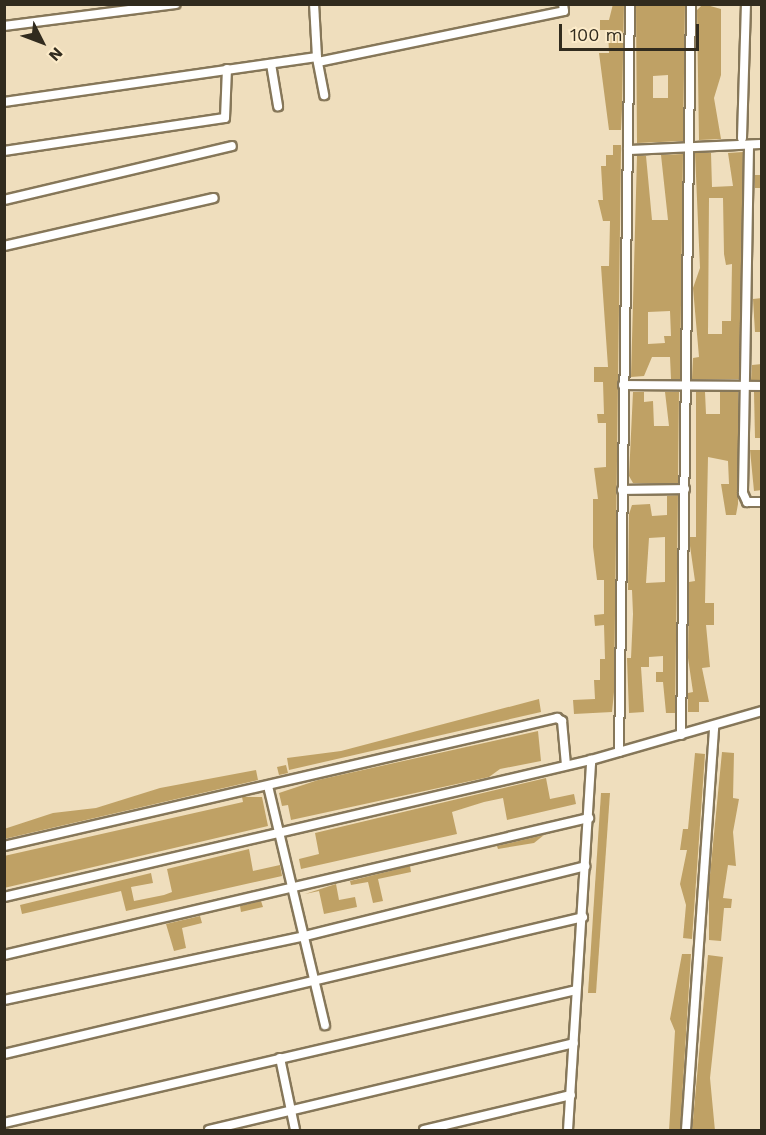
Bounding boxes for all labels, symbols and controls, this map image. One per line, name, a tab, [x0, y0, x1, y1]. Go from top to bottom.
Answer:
north arrow	[12, 12, 72, 72]
scale bar	[562, 12, 702, 50]
text: 100 m	[570, 24, 623, 45]
text: N	[45, 44, 67, 65]

